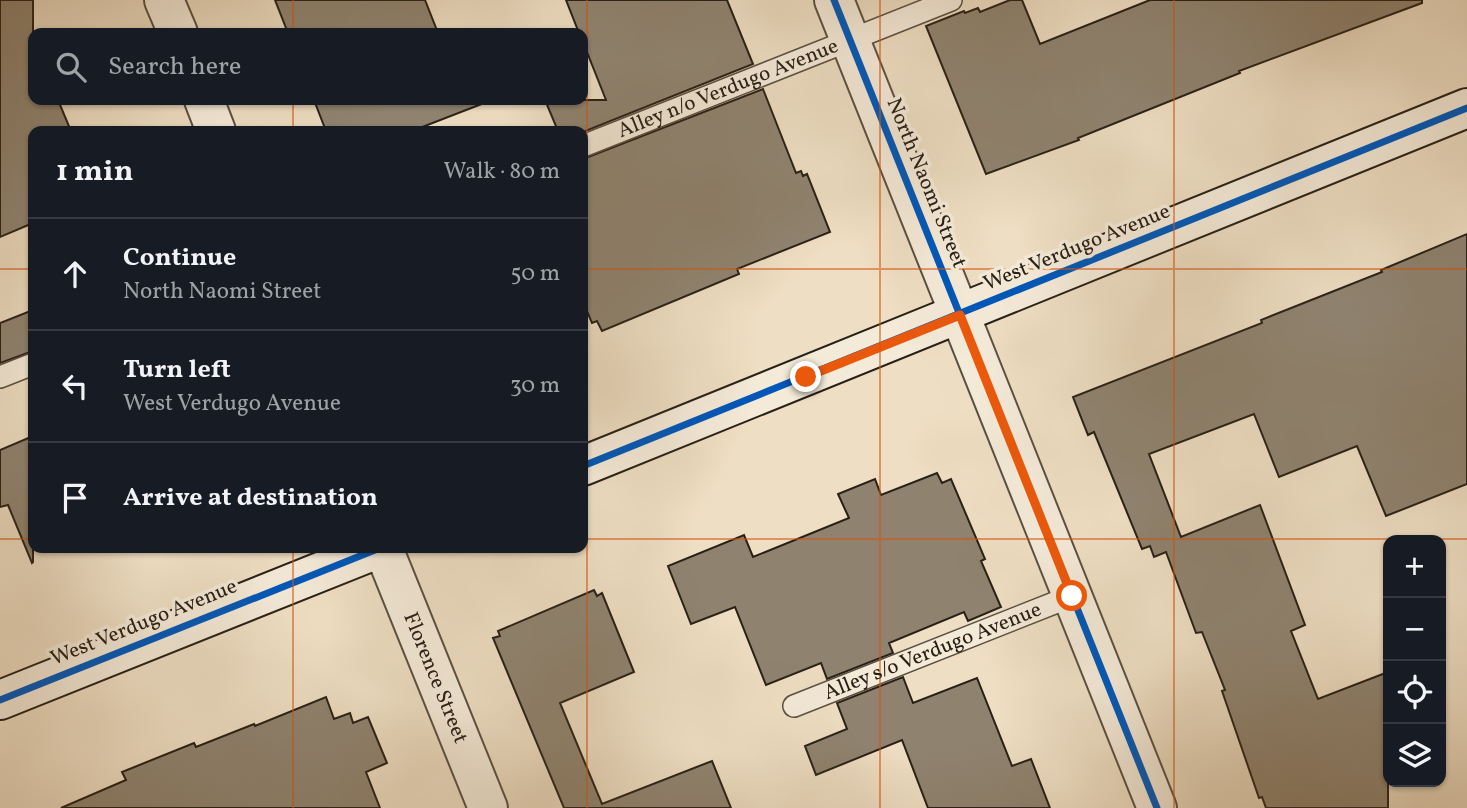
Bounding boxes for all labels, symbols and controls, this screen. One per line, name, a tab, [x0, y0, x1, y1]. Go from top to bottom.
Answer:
search box	[28, 28, 588, 105]
street label: Alley n/o Verdugo Avenue	[613, 32, 843, 145]
icon: search	[52, 48, 90, 86]
text: Search here	[108, 49, 241, 85]
street label: North Naomi Street	[879, 94, 973, 272]
text: 1 min	[56, 151, 133, 193]
text: Walk · 80 m	[444, 156, 560, 188]
street label: West Verdugo Avenue	[979, 197, 1175, 299]
text: Continue	[123, 240, 236, 276]
icon: ahead	[56, 255, 94, 293]
text: 50 m	[511, 258, 560, 290]
text: North Naomi Street	[123, 276, 321, 308]
text: Turn left	[123, 352, 231, 388]
route end	[790, 361, 821, 392]
icon: left	[56, 367, 94, 405]
text: 30 m	[510, 370, 560, 402]
text: West Verdugo Avenue	[123, 388, 341, 420]
icon: arrive	[56, 479, 94, 517]
text: Arrive at destination	[123, 480, 378, 516]
map controls	[1383, 535, 1446, 787]
button: +	[1383, 535, 1446, 598]
street label: West Verdugo Avenue	[46, 572, 242, 674]
route start	[1056, 580, 1087, 611]
street label: Alley s/o Verdugo Avenue	[819, 595, 1046, 707]
button: −	[1383, 598, 1446, 661]
street label: Florence Street	[396, 608, 475, 748]
button: locate	[1383, 661, 1446, 724]
button: layers	[1383, 724, 1446, 787]

